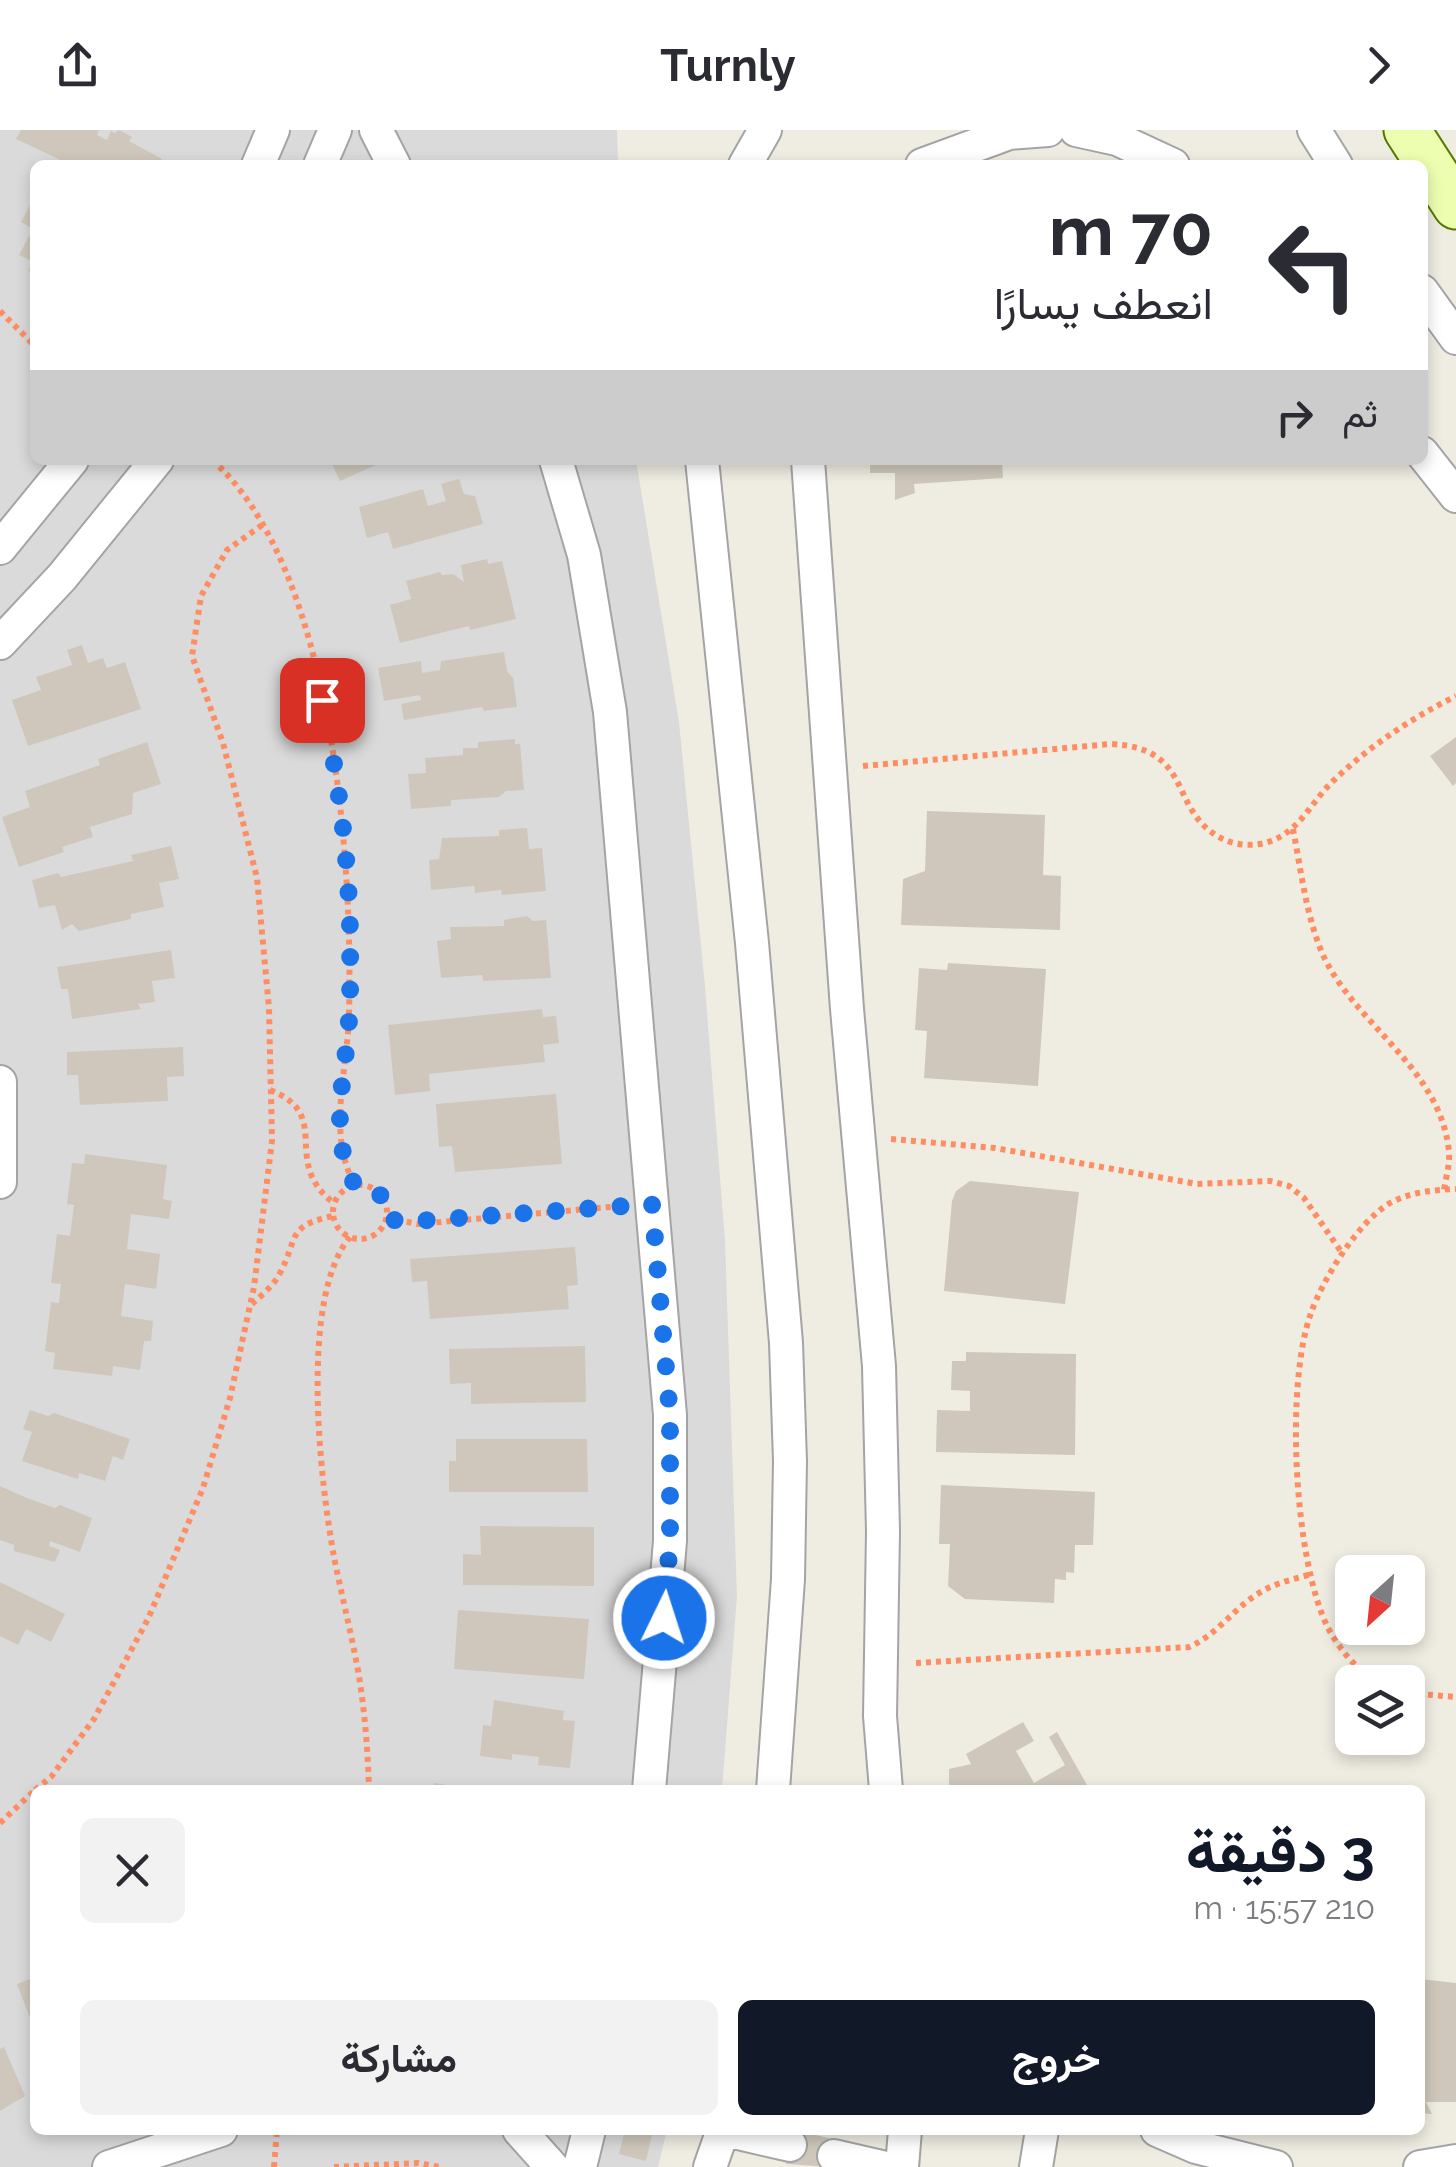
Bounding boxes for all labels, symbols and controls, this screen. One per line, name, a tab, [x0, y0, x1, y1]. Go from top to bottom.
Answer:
icon: share	[50, 38, 105, 93]
icon: forward	[1351, 38, 1406, 93]
text: Turnly	[660, 39, 796, 92]
text: 70 m	[1049, 189, 1213, 271]
icon: left	[1248, 200, 1378, 330]
text: انعطف يسارًا	[994, 277, 1213, 330]
icon: right	[1267, 390, 1322, 445]
text: ثم	[1342, 391, 1378, 436]
pin	[280, 658, 365, 743]
icon: arrive	[295, 673, 350, 728]
north arrow	[1335, 1555, 1425, 1645]
map controls	[1335, 1555, 1425, 1755]
position arrow	[612, 1566, 716, 1670]
button: layers	[1335, 1665, 1425, 1755]
text: 3 دقيقة	[1186, 1816, 1375, 1886]
button: close	[80, 1818, 185, 1923]
text: 210 m · 15:57	[1193, 1889, 1375, 1926]
button: مشاركة	[80, 2000, 718, 2115]
button: خروج	[738, 2000, 1375, 2115]

